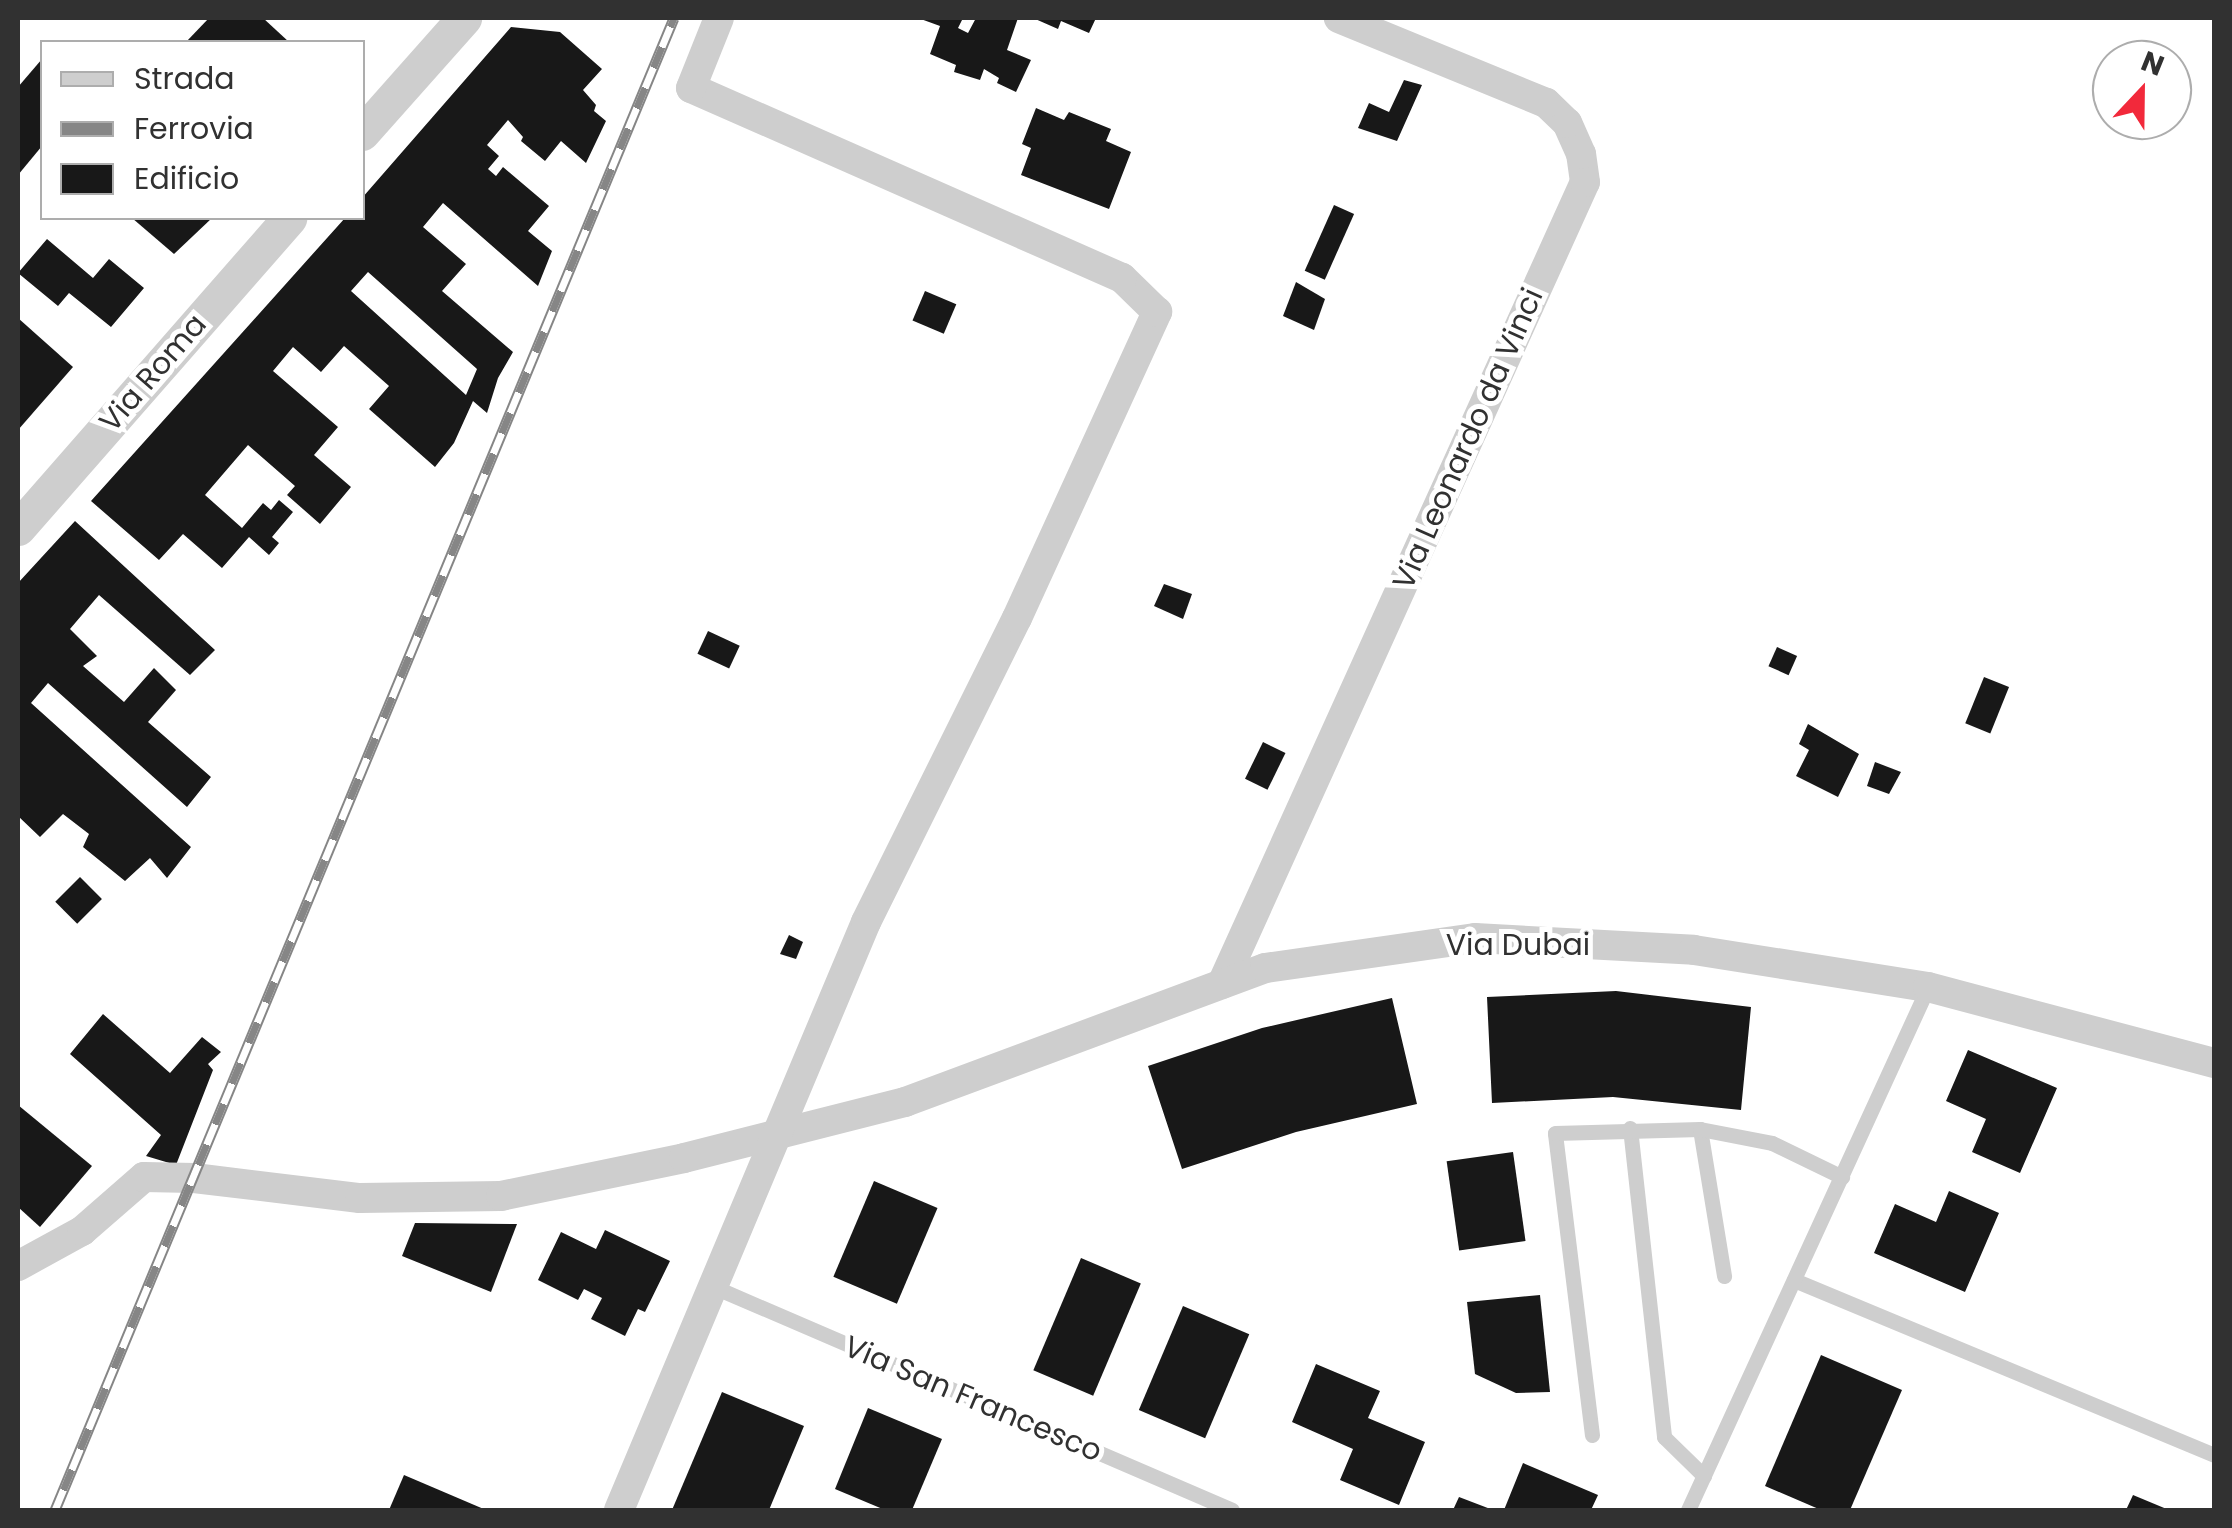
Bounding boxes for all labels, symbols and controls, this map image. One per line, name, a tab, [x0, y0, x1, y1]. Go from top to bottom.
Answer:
legend	[40, 40, 365, 220]
north arrow	[2092, 40, 2192, 140]
text: N	[2136, 42, 2170, 86]
text: Strada	[134, 57, 235, 100]
text: Ferrovia	[134, 107, 254, 150]
text: Edificio	[134, 157, 239, 200]
street label: Via Leonardo da Vinci	[1385, 283, 1551, 595]
street label: Via Roma	[92, 307, 214, 439]
street label: Via Dubai	[1446, 927, 1590, 963]
street label: Via San Francesco	[839, 1328, 1107, 1470]

